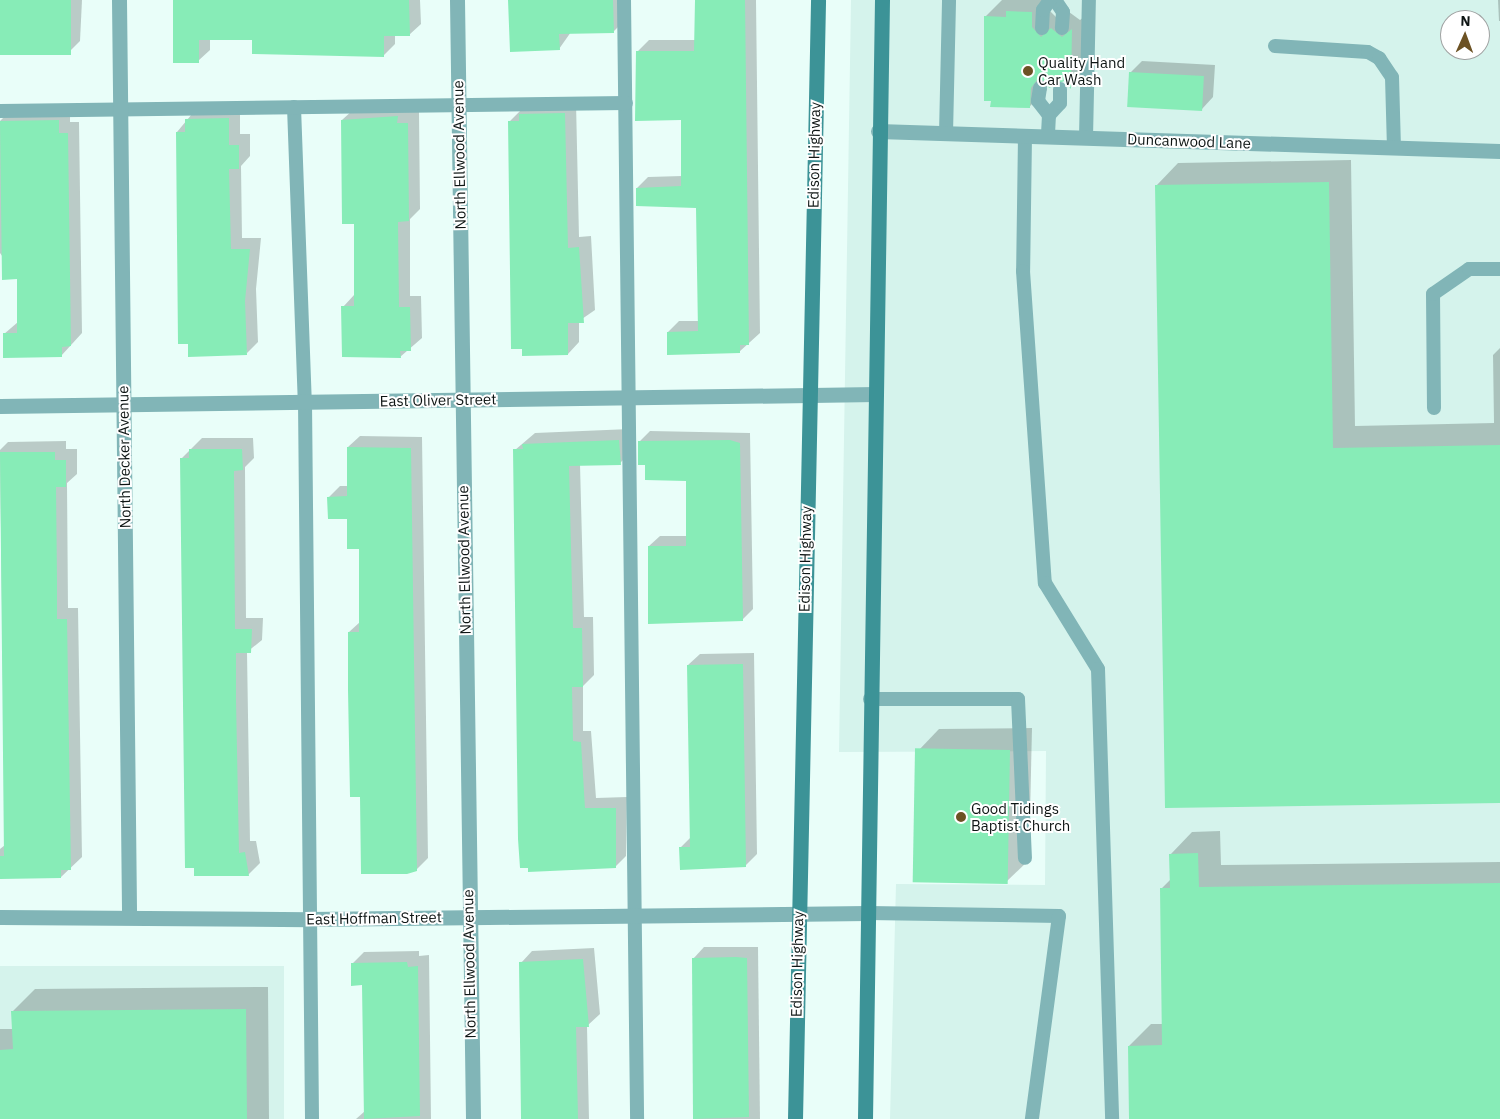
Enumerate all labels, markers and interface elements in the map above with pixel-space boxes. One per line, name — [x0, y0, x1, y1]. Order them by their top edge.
north arrow — [1440, 10, 1490, 60]
text: N — [1460, 12, 1471, 30]
place label: Quality Hand Car Wash — [1038, 53, 1125, 88]
marker: Quality Hand Car Wash — [1022, 65, 1034, 77]
street label: North Ellwood Avenue — [449, 80, 469, 230]
street label: Edison Highway — [804, 102, 824, 208]
street label: Duncanwood Lane — [1127, 130, 1251, 152]
street label: North Decker Avenue — [114, 385, 134, 529]
street label: East Oliver Street — [379, 390, 497, 410]
street label: North Ellwood Avenue — [454, 485, 474, 635]
street label: Edison Highway — [795, 506, 815, 612]
place label: Good Tidings Baptist Church — [971, 799, 1070, 834]
marker: Good Tidings Baptist Church — [955, 811, 967, 823]
street label: North Ellwood Avenue — [459, 889, 479, 1039]
street label: East Hoffman Street — [306, 908, 442, 928]
street label: Edison Highway — [787, 911, 807, 1017]

